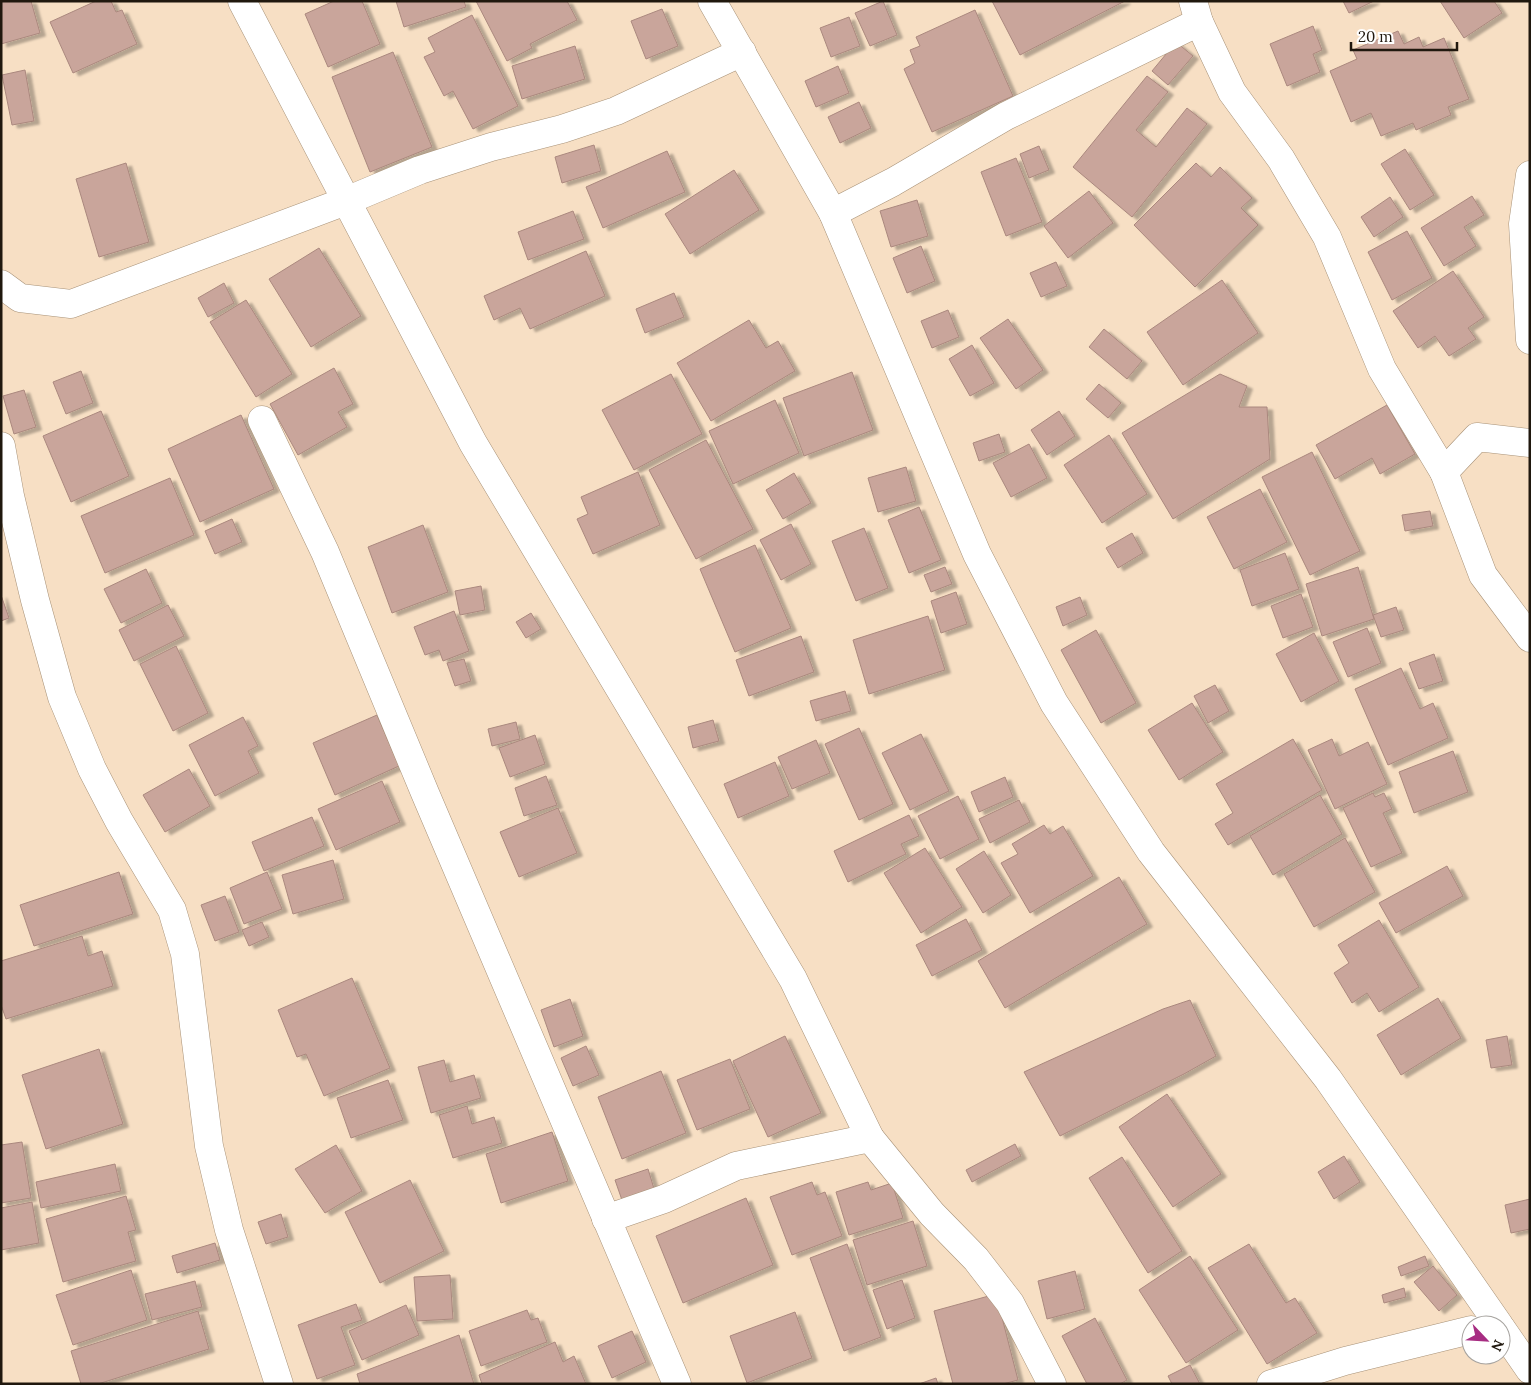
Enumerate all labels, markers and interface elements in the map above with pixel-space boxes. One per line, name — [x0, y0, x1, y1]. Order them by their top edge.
scale bar — [1351, 20, 1457, 52]
text: 20 m — [1358, 27, 1393, 46]
north arrow — [1461, 1315, 1511, 1365]
text: N — [1487, 1337, 1508, 1354]

